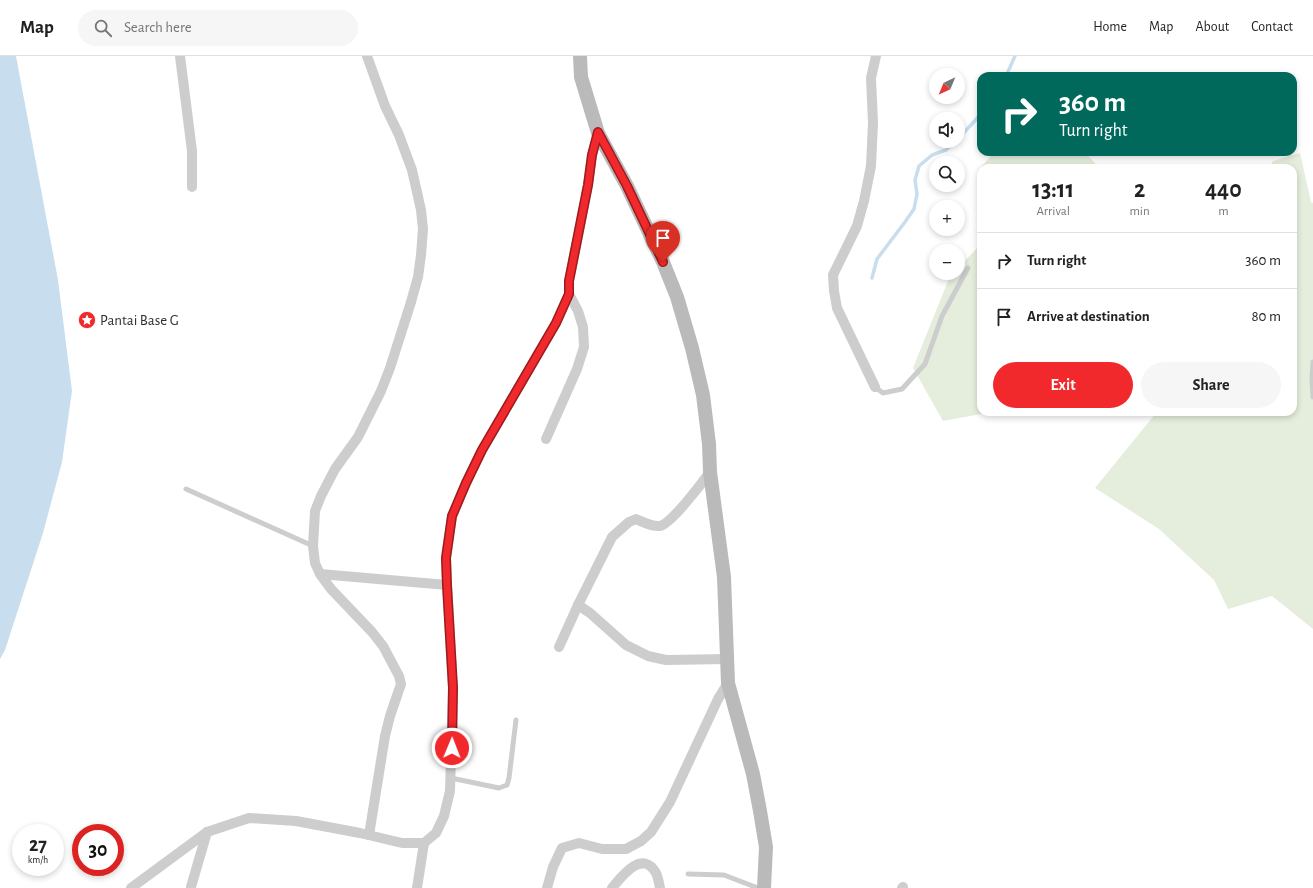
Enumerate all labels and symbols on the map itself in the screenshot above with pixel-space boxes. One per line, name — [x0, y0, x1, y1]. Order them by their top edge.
north arrow — [929, 68, 965, 104]
pin — [646, 221, 680, 262]
place icon: Pantai Base G — [77, 310, 97, 330]
place label: Pantai Base G — [100, 313, 179, 328]
position arrow — [431, 727, 473, 769]
speed limit sign: 30 — [72, 824, 124, 876]

